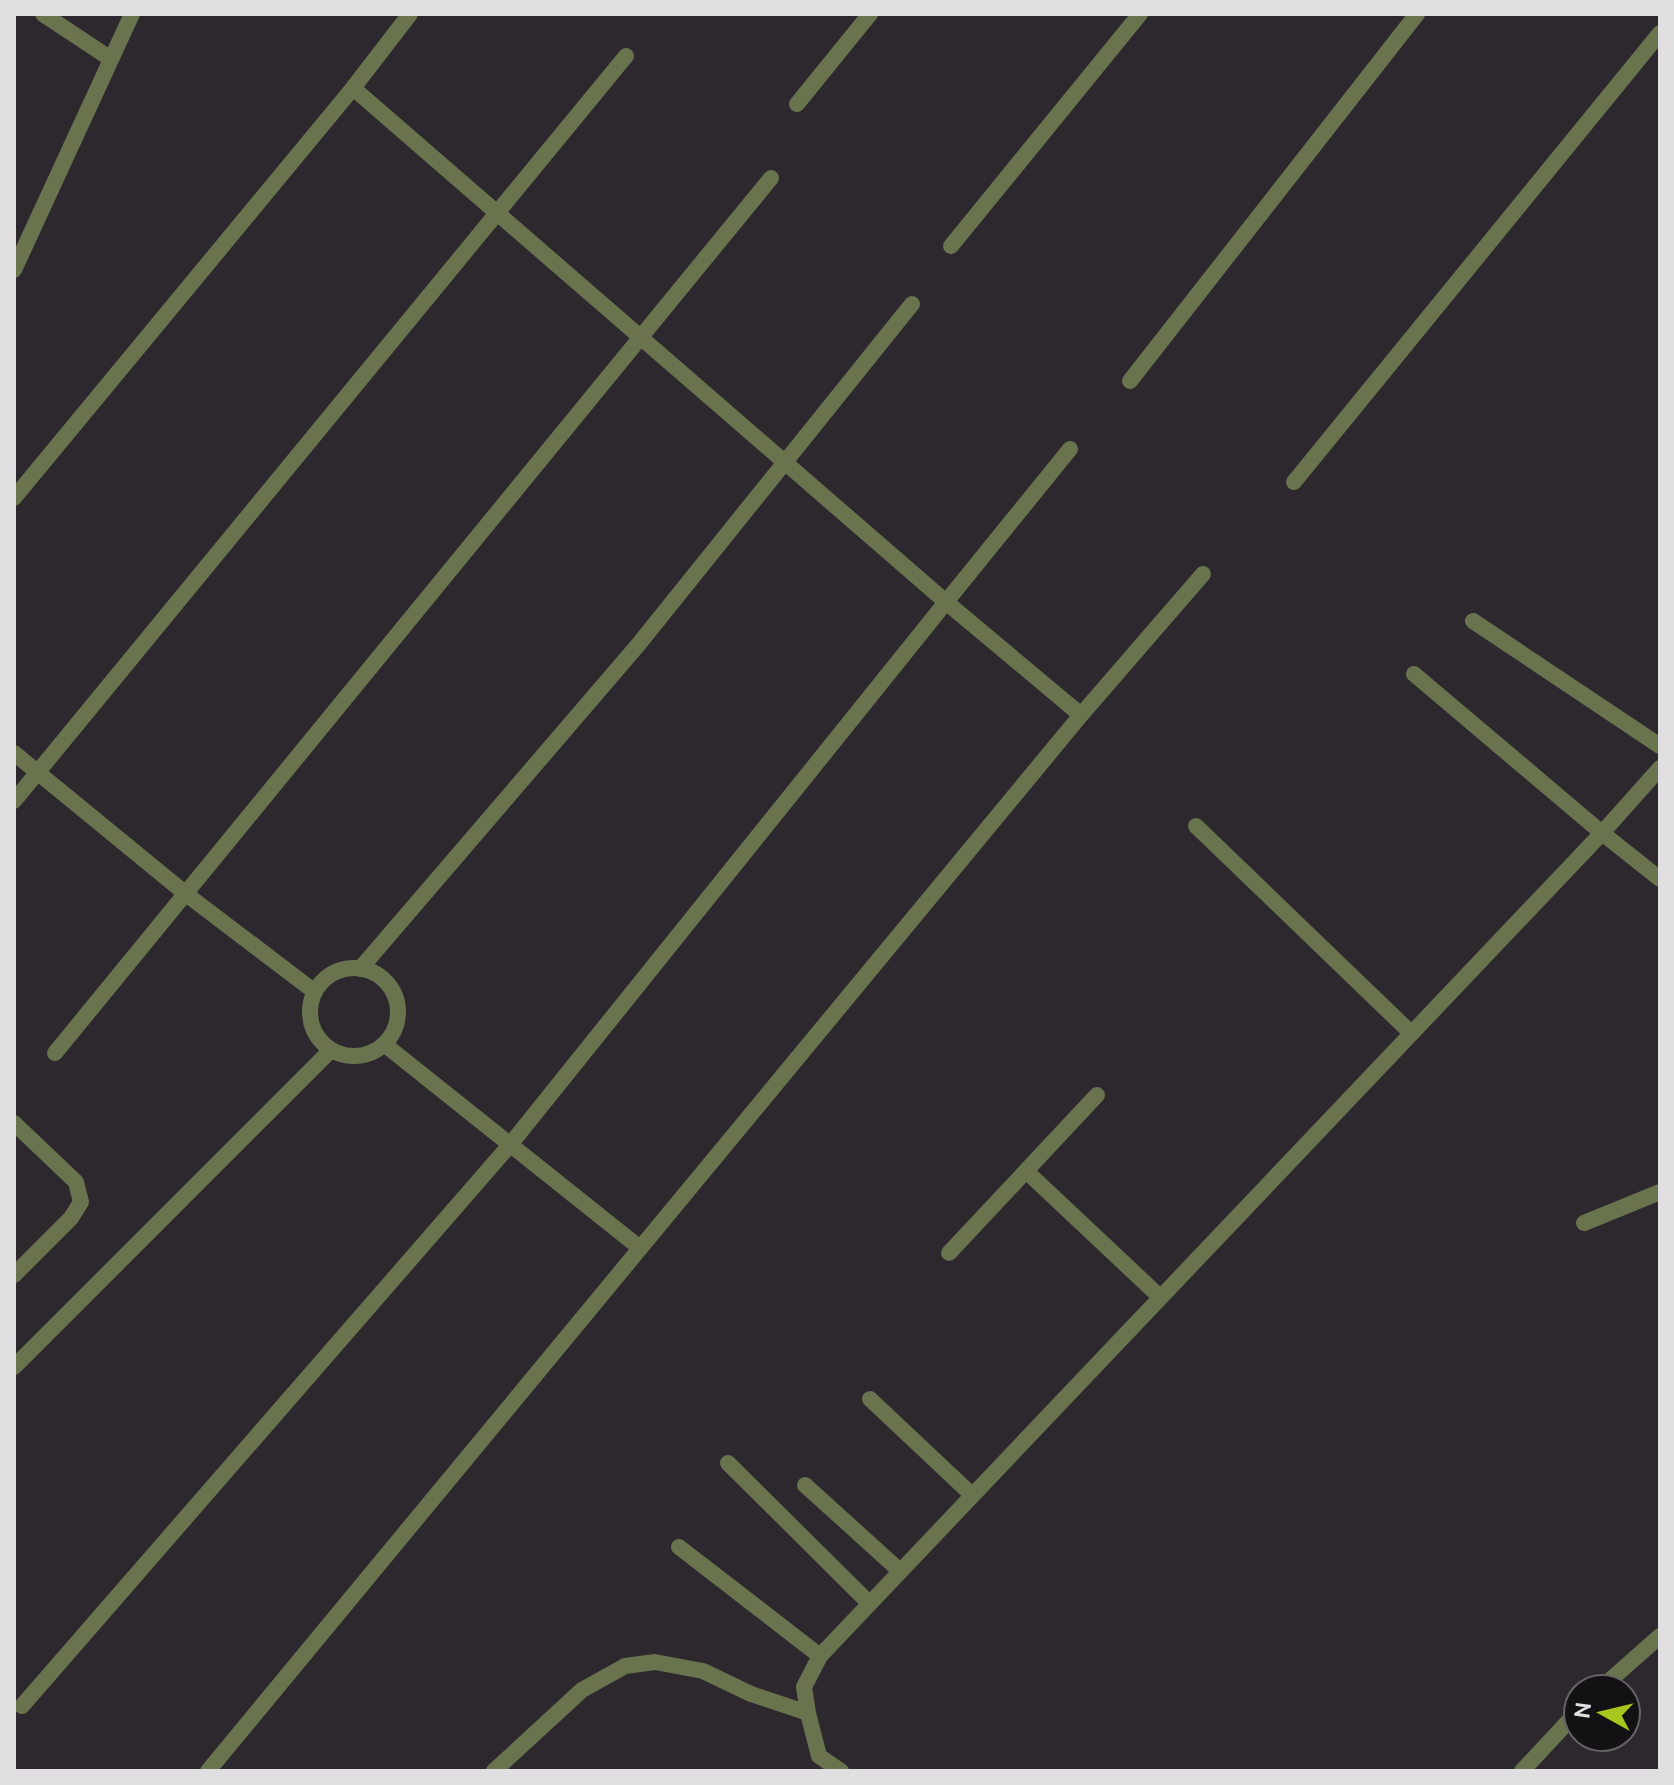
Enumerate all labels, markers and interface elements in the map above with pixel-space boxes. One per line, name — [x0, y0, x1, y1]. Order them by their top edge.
north arrow — [1562, 1673, 1642, 1753]
text: N — [1568, 1700, 1595, 1720]

